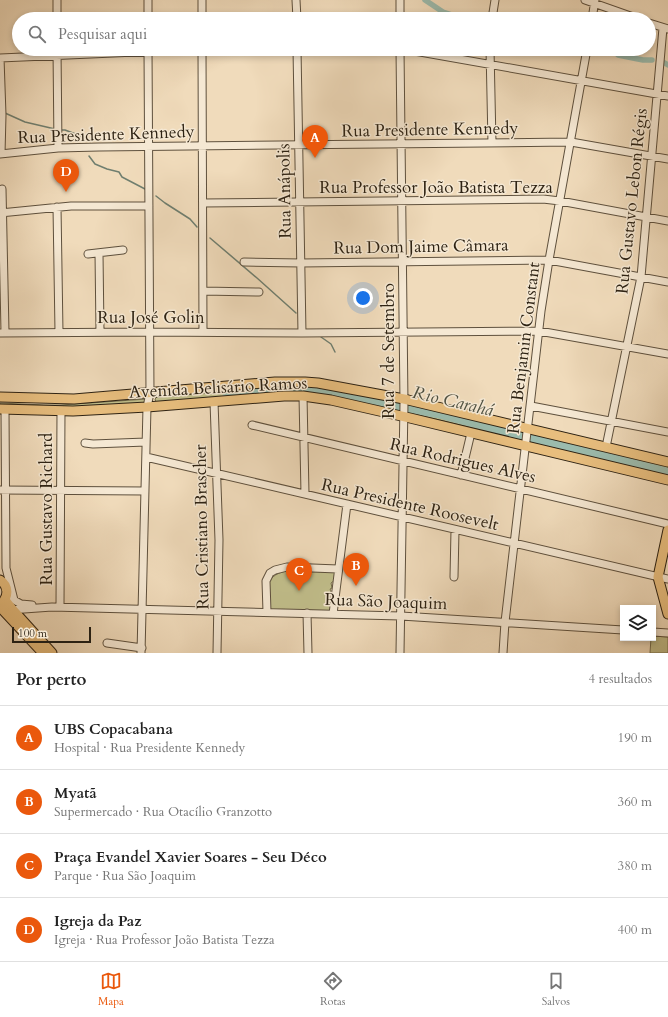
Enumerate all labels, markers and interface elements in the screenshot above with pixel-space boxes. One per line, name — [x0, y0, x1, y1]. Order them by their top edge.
search box — [12, 12, 656, 56]
icon: search — [26, 23, 48, 45]
text: Pesquisar aqui — [58, 24, 147, 44]
street label: Rua Gustavo Lebon Régis — [610, 107, 653, 295]
street label: Rua Presidente Kennedy — [341, 116, 519, 143]
street label: Rua Presidente Kennedy — [17, 120, 195, 149]
pin: A — [302, 125, 328, 158]
street label: Rua Anápolis — [272, 143, 297, 239]
pin: D — [53, 159, 79, 192]
street label: Rua Professor João Batista Tezza — [319, 176, 553, 199]
street label: Rua Dom Jaime Câmara — [333, 233, 509, 260]
street label: Rua Benjamin Constant — [502, 260, 546, 435]
street label: Rua 7 de Setembro — [377, 283, 400, 419]
your location — [353, 288, 373, 308]
street label: Rua José Golin — [97, 306, 205, 329]
street label: Avenida Belisário Ramos — [128, 371, 308, 404]
water label: Rio Carahá — [410, 380, 497, 423]
street label: Rua Rodrigues Alves — [388, 432, 538, 489]
street label: Rua Gustavo Richard — [35, 433, 58, 585]
street label: Rua Cristiano Brascher — [189, 443, 214, 610]
street label: Rua Presidente Roosevelt — [319, 473, 501, 536]
pin: B — [343, 553, 369, 586]
pin: C — [286, 558, 312, 591]
street label: Rua São Joaquim — [324, 588, 448, 615]
map controls — [620, 605, 656, 641]
button: layers — [620, 605, 656, 641]
scale bar — [12, 625, 91, 644]
text: 100 m — [18, 626, 47, 641]
text: Por perto — [16, 668, 86, 691]
text: 4 resultados — [588, 670, 652, 688]
text: UBS Copacabana — [54, 719, 173, 739]
text: A — [24, 729, 34, 747]
text: 190 m — [618, 729, 652, 747]
text: Hospital · Rua Presidente Kennedy — [54, 739, 245, 757]
text: Myatã — [54, 783, 97, 803]
text: B — [24, 793, 34, 811]
text: 360 m — [618, 793, 652, 811]
text: Supermercado · Rua Otacílio Granzotto — [54, 803, 272, 821]
text: Praça Evandel Xavier Soares - Seu Déco — [54, 847, 327, 867]
text: C — [24, 857, 34, 875]
text: 380 m — [618, 857, 652, 875]
text: Parque · Rua São Joaquim — [54, 867, 196, 885]
text: Igreja da Paz — [54, 911, 142, 931]
text: D — [23, 921, 35, 939]
text: 400 m — [618, 921, 652, 939]
text: Igreja · Rua Professor João Batista Tezza — [54, 931, 275, 949]
tab: Mapa — [98, 970, 124, 1009]
tab: Rotas — [320, 970, 345, 1009]
tab: Salvos — [542, 970, 570, 1009]

